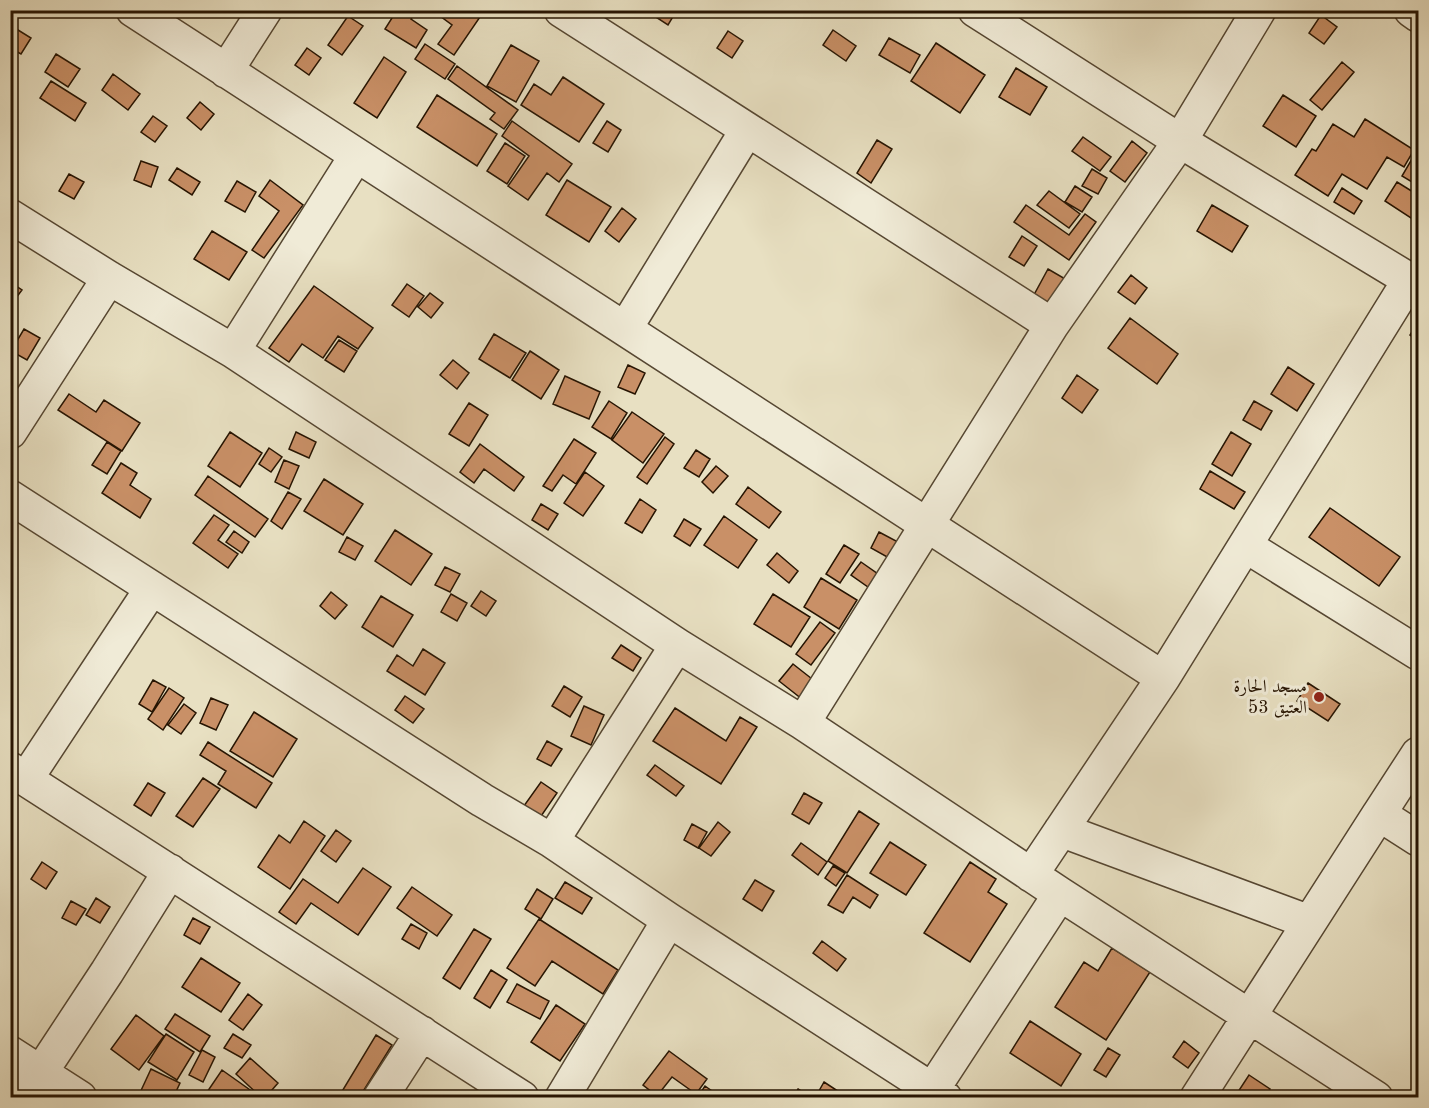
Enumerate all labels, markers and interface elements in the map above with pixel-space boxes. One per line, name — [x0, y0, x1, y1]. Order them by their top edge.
place label: مسجد الحارة 53 العتيق — [1233, 678, 1307, 718]
marker: مسجد الحارة 53 العتيق — [1312, 690, 1326, 704]

